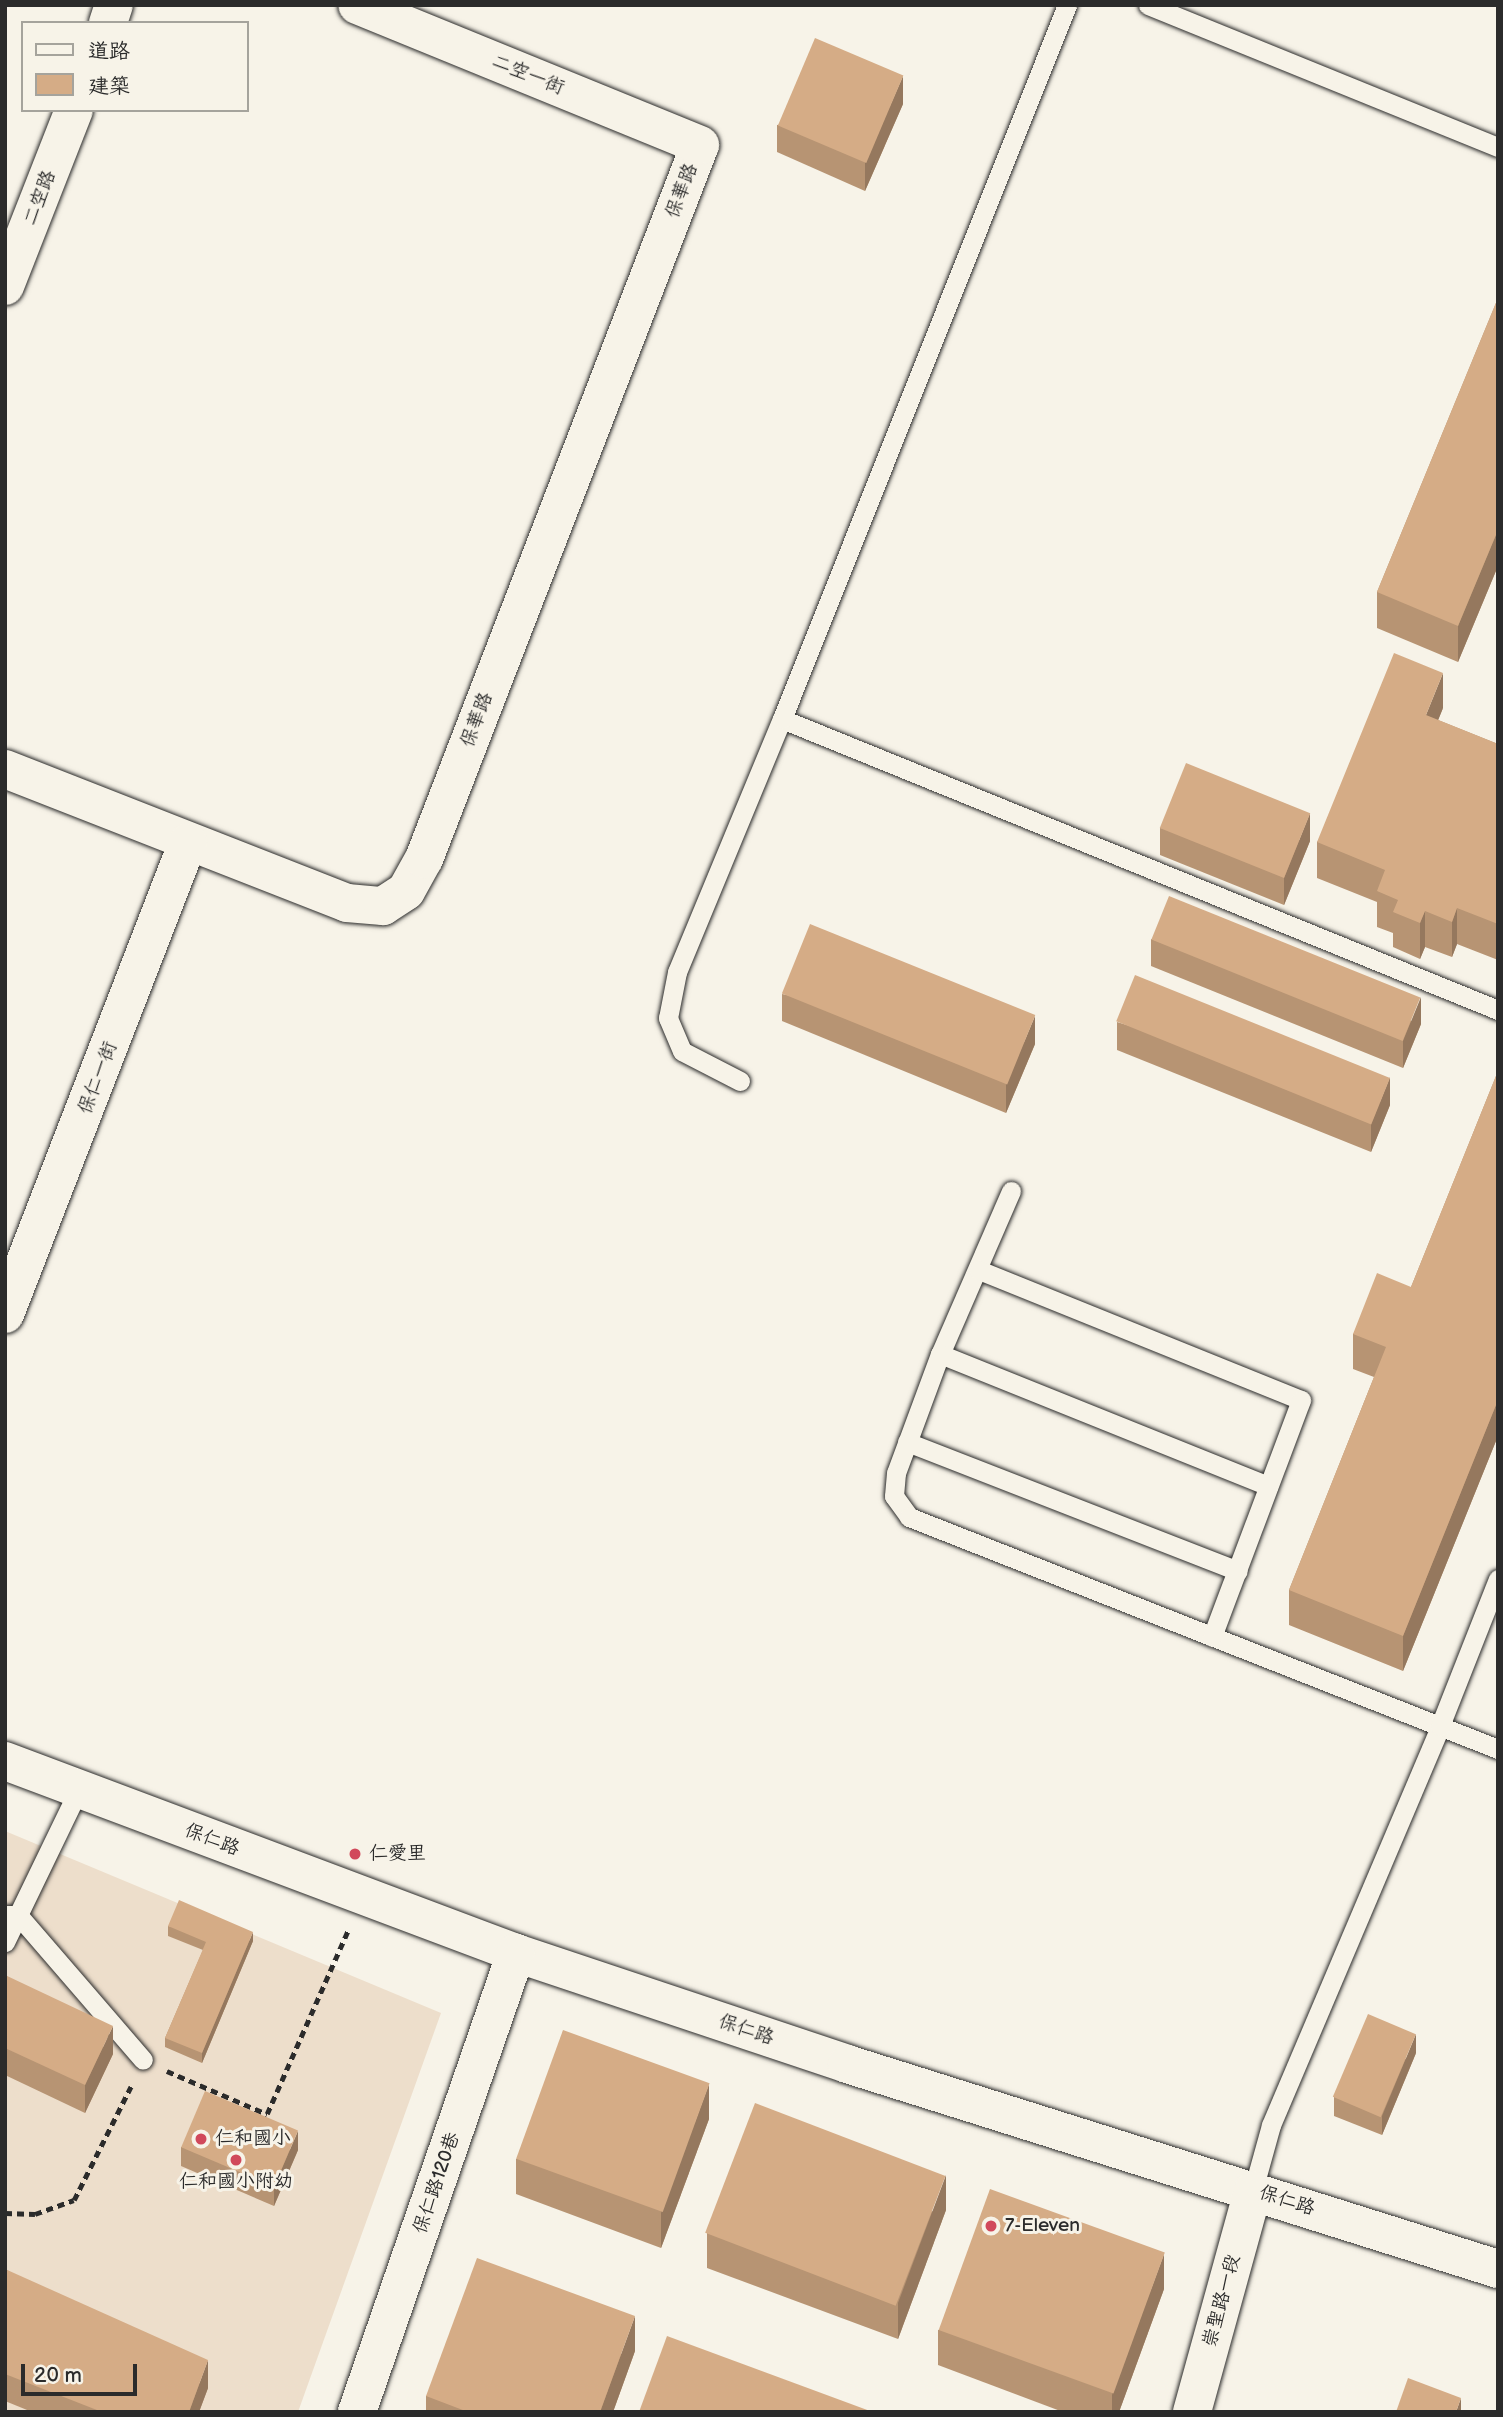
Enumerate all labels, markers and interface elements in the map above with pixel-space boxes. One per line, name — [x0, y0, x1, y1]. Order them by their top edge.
legend — [21, 21, 248, 112]
text: 道路 — [88, 39, 130, 64]
street label: 二空一街 — [488, 50, 568, 100]
text: 建築 — [88, 74, 130, 99]
street label: 保華路 — [661, 160, 703, 222]
street label: 二空路 — [19, 167, 61, 229]
street label: 保華路 — [456, 689, 498, 751]
street label: 保仁一街 — [74, 1038, 122, 1118]
street label: 保仁路 — [181, 1819, 243, 1861]
place label: 仁愛里 — [369, 1843, 426, 1865]
marker: 仁愛里 — [347, 1846, 363, 1862]
street label: 保仁路 — [715, 2010, 777, 2050]
place label: 仁和國小 — [215, 2128, 291, 2150]
street label: 保仁路120巷 — [409, 2129, 465, 2237]
marker: 仁和國小 — [193, 2131, 209, 2147]
marker: 仁和國小附幼 — [228, 2152, 244, 2168]
place label: 仁和國小附幼 — [179, 2171, 293, 2193]
street label: 保仁路 — [1256, 2181, 1318, 2221]
place label: 7-Eleven — [1005, 2215, 1080, 2237]
marker: 7-Eleven — [983, 2218, 999, 2234]
street label: 崇聖路一段 — [1199, 2252, 1245, 2350]
scale bar — [24, 2350, 140, 2394]
text: 20 m — [34, 2363, 82, 2388]

